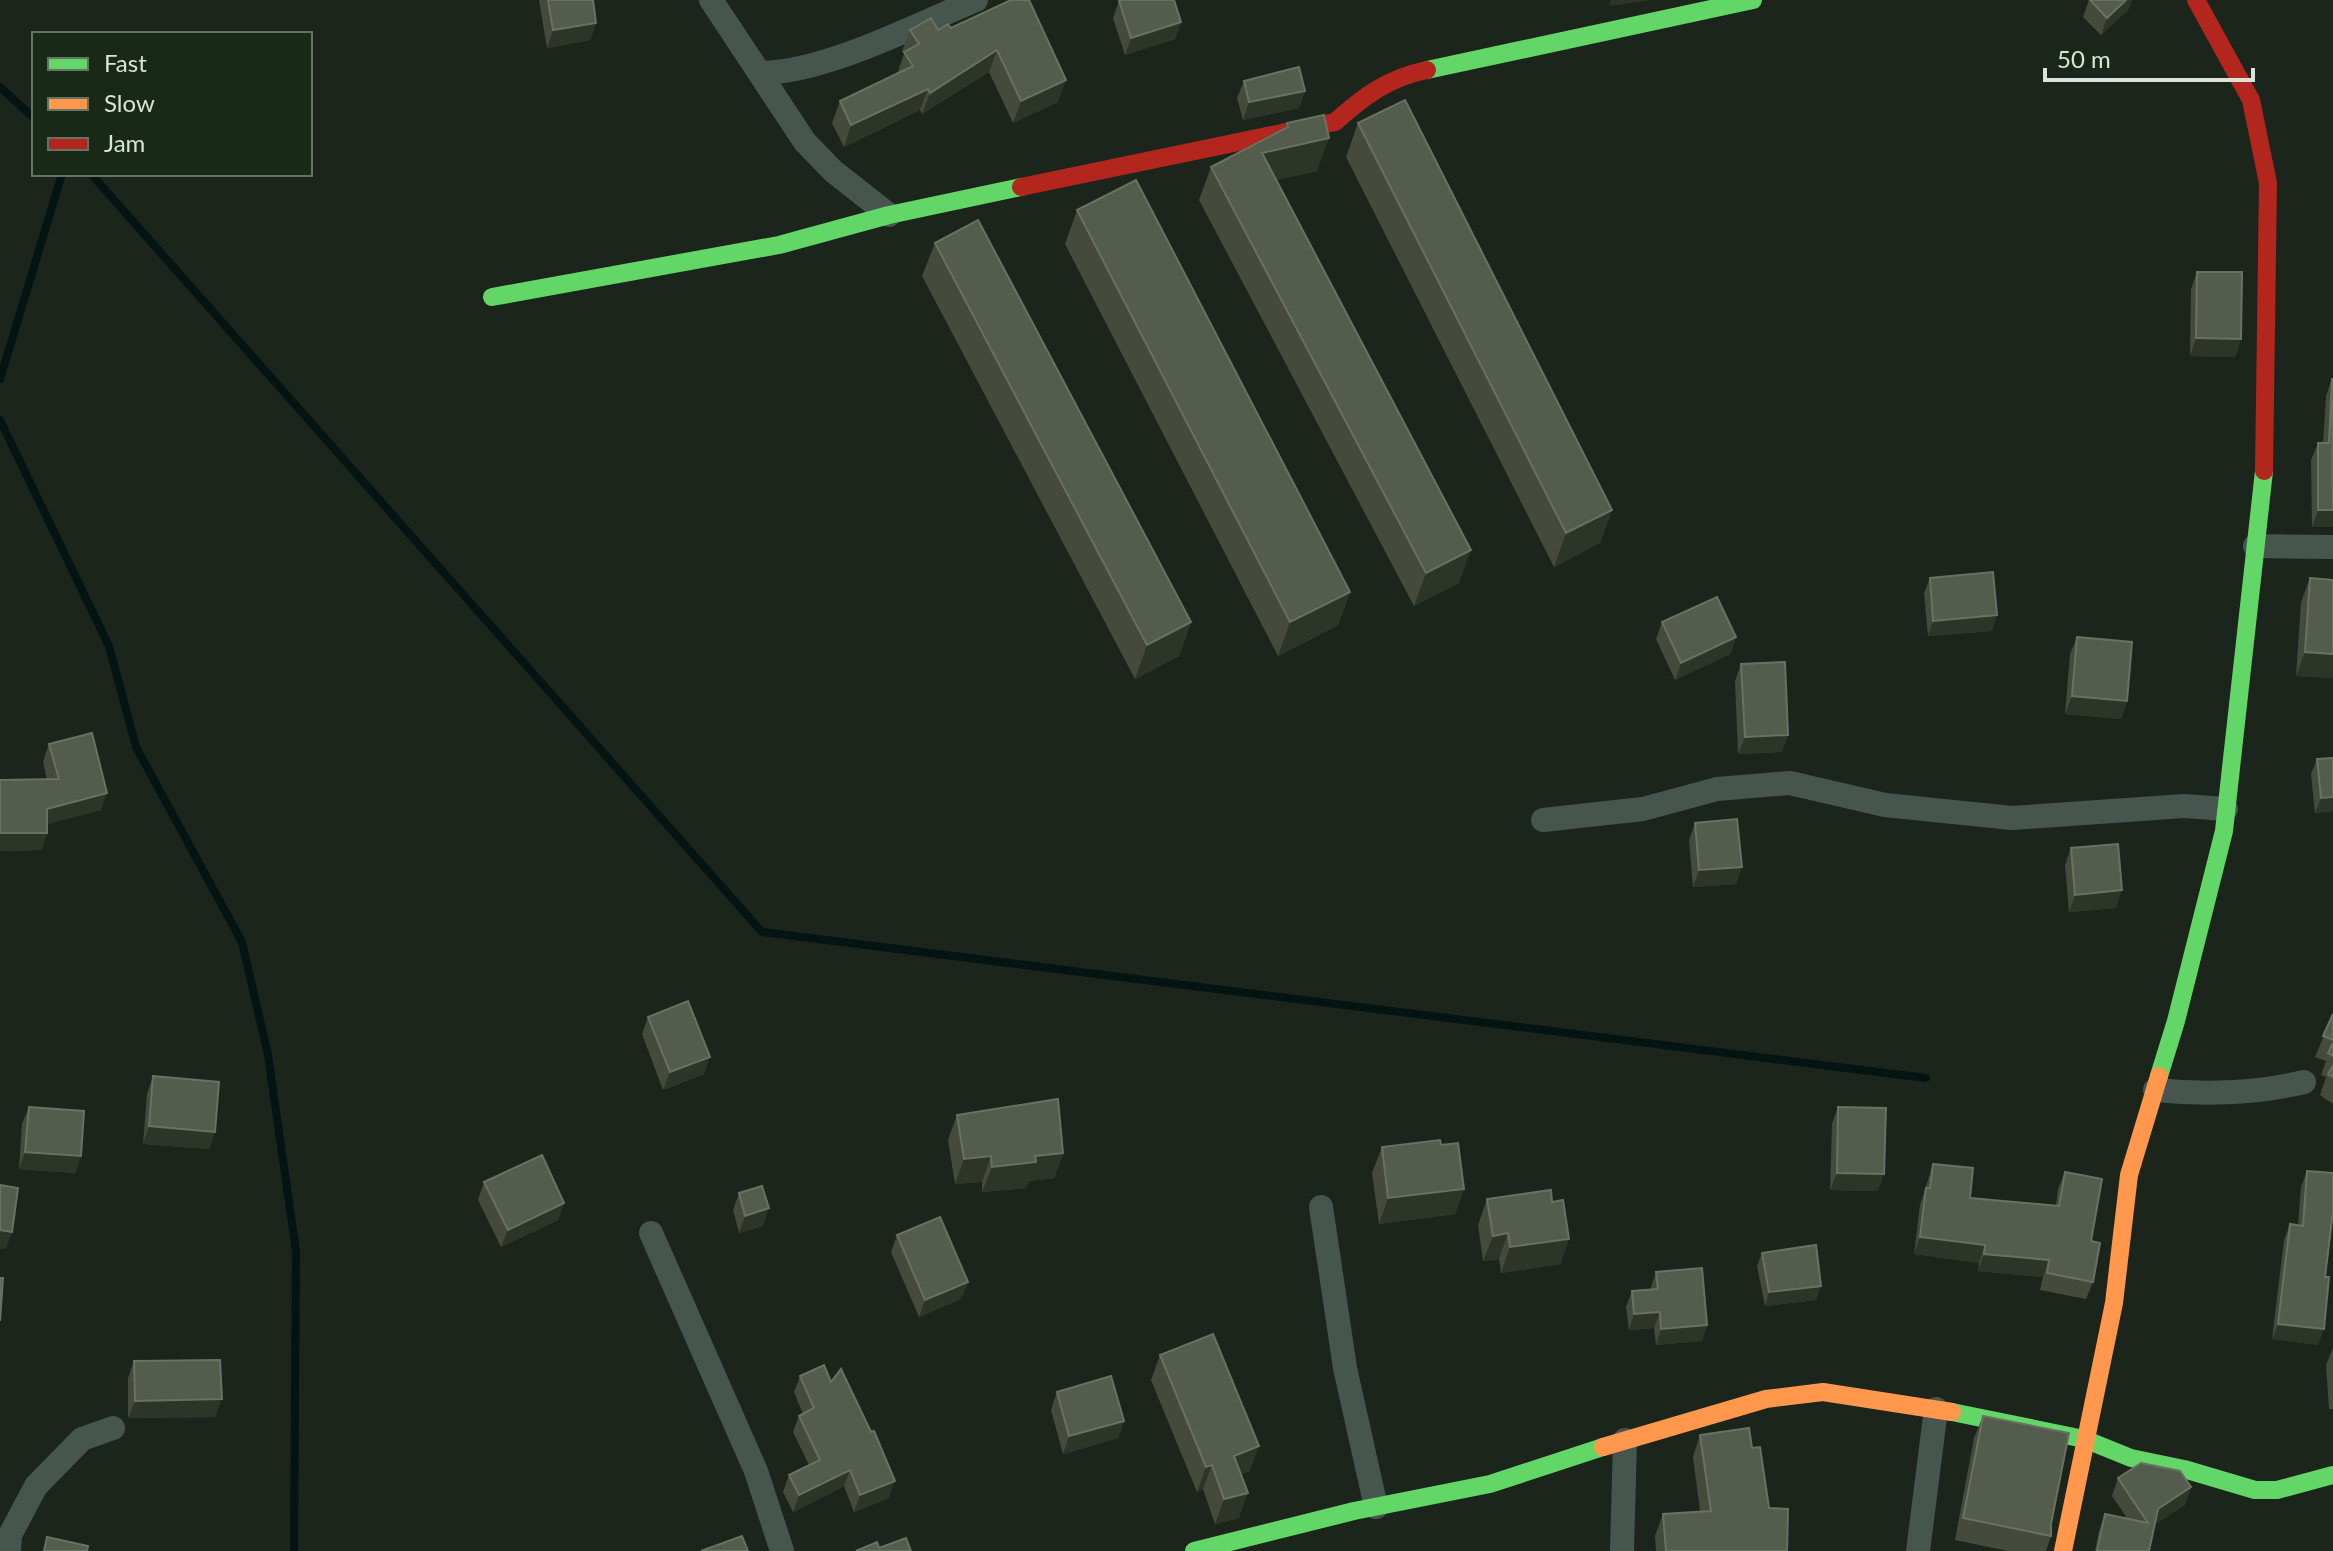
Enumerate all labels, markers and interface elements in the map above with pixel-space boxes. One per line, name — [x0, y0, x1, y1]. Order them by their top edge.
legend — [32, 32, 312, 176]
scale bar — [2045, 32, 2253, 82]
text: 50 m — [2057, 44, 2111, 73]
text: Fast — [104, 48, 147, 77]
text: Slow — [104, 88, 155, 117]
text: Jam — [104, 128, 145, 157]

